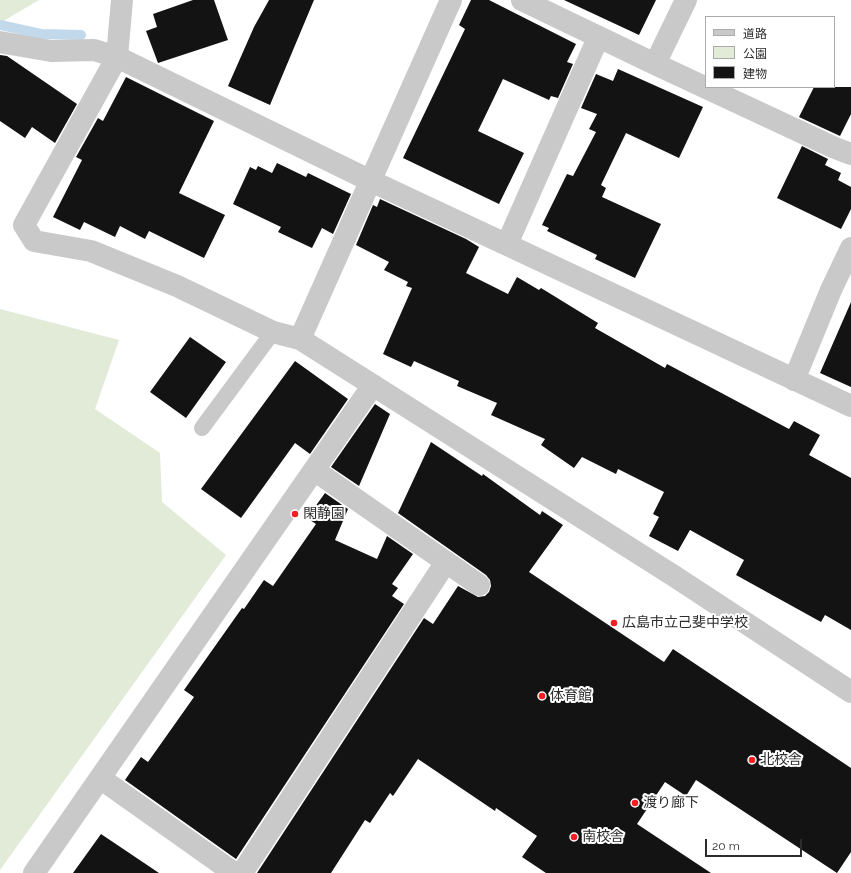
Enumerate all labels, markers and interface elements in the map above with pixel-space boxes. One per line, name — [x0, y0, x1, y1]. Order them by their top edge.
legend — [705, 16, 835, 88]
text: 道路 — [743, 27, 767, 41]
text: 公園 — [743, 47, 767, 61]
text: 建物 — [743, 67, 767, 81]
place label: 閑静園 — [303, 506, 345, 522]
marker: 閑静園 — [290, 509, 300, 519]
place label: 広島市立己斐中学校 — [622, 615, 748, 631]
marker: 広島市立己斐中学校 — [609, 618, 619, 628]
place label: 体育館 — [550, 688, 592, 704]
marker: 体育館 — [537, 691, 547, 701]
place label: 北校舎 — [760, 752, 802, 768]
marker: 北校舎 — [747, 755, 757, 765]
place label: 渡り廊下 — [643, 795, 699, 811]
marker: 渡り廊下 — [630, 798, 640, 808]
place label: 南校舎 — [582, 829, 624, 845]
scale bar — [707, 831, 804, 857]
marker: 南校舎 — [569, 832, 579, 842]
text: 20 m — [712, 839, 740, 853]

